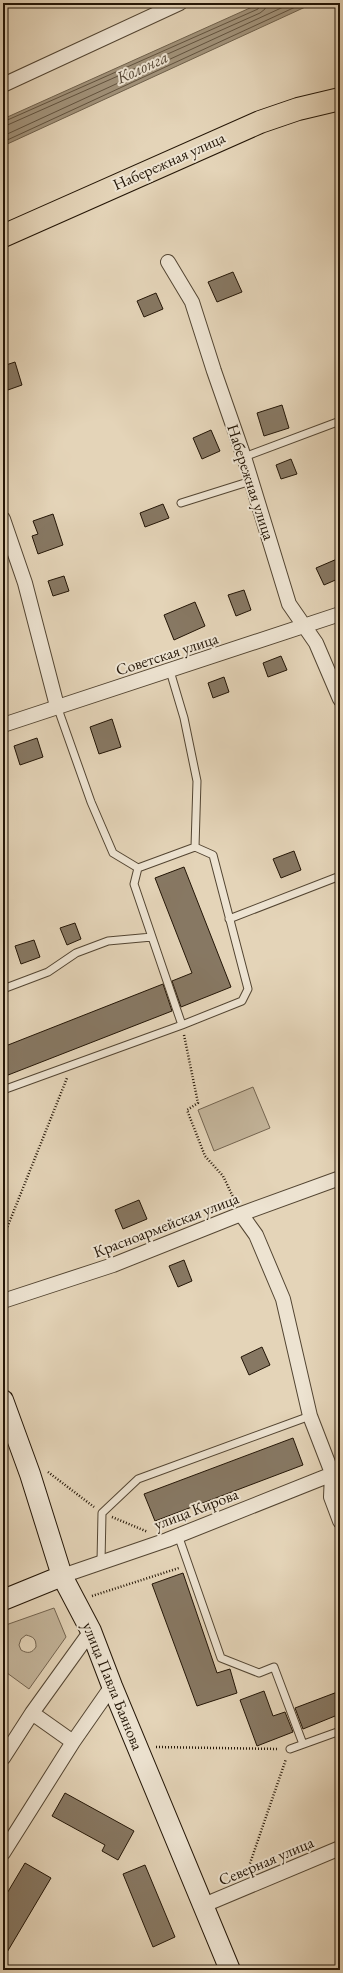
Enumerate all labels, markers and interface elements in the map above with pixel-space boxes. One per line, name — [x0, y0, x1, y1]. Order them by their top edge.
water label: Колонга — [112, 45, 171, 89]
street label: Набережная улица — [110, 127, 229, 195]
street label: Набережная улица — [222, 421, 280, 543]
street label: Советская улица — [113, 627, 222, 680]
street label: Красноармейская улица — [90, 1187, 242, 1262]
street label: улица Кирова — [151, 1483, 242, 1535]
street label: улица Павла Баянова — [78, 1619, 149, 1754]
street label: Северная улица — [215, 1831, 317, 1890]

